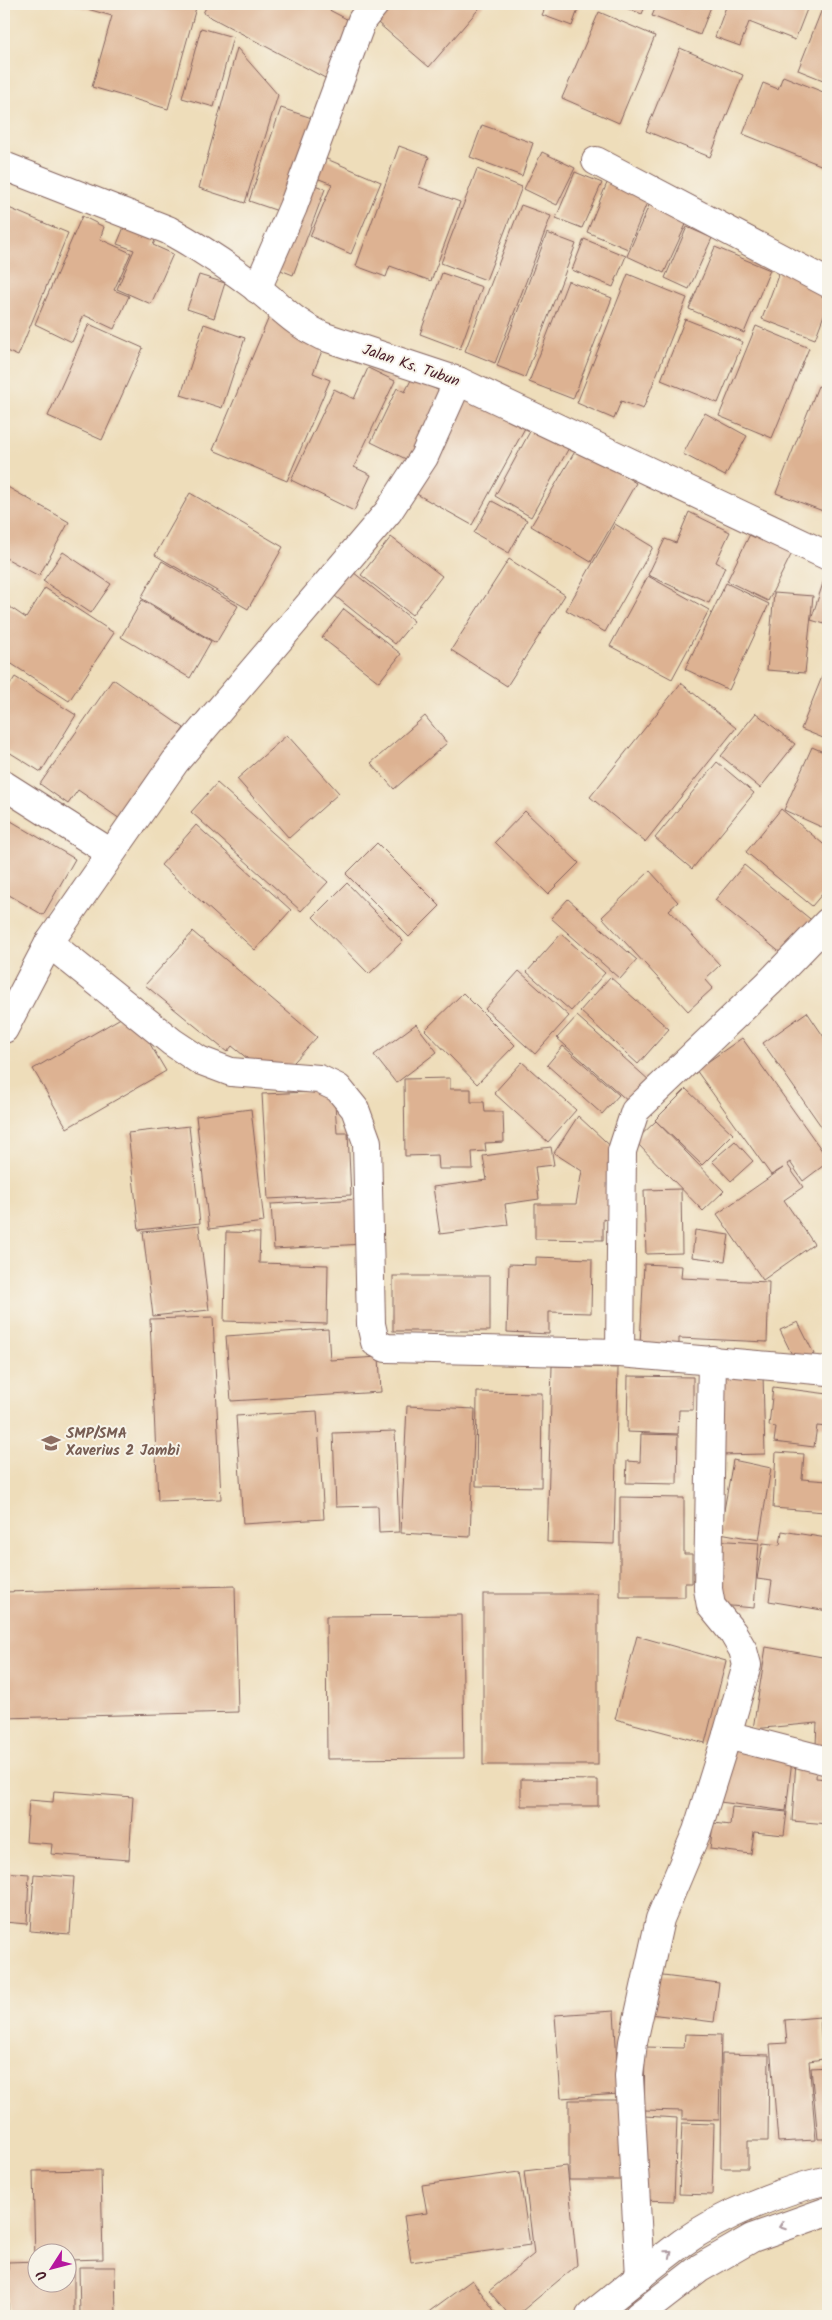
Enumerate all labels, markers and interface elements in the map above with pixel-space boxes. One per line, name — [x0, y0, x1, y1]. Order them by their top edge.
street label: Jalan Ks. Tubun — [359, 338, 463, 394]
place label: SMP/SMA Xaverius 2 Jambi — [65, 1422, 181, 1463]
school or university icon: SMP/SMA Xaverius 2 Jambi — [40, 1432, 62, 1454]
one-way arrow — [778, 2220, 787, 2230]
north arrow — [28, 2242, 78, 2292]
one-way arrow — [664, 2250, 673, 2259]
text: U — [31, 2265, 54, 2285]

